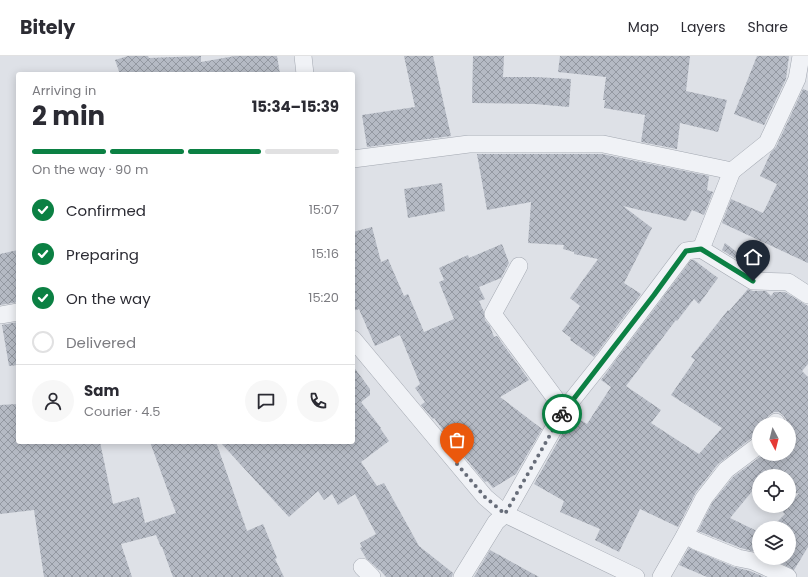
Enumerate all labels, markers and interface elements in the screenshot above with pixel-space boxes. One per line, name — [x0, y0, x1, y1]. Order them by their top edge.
text: Bitely — [20, 14, 75, 41]
text: Map — [628, 17, 659, 37]
text: Layers — [681, 17, 725, 37]
text: Share — [747, 17, 788, 37]
text: Arriving in — [32, 81, 96, 100]
text: 15:34–15:39 — [252, 96, 339, 117]
text: 2 min — [32, 98, 105, 134]
text: On the way · 90 m — [32, 160, 148, 179]
icon: check — [32, 199, 54, 221]
text: Confirmed — [66, 200, 146, 221]
text: 15:07 — [309, 200, 339, 219]
pin — [736, 240, 770, 281]
icon: check — [32, 243, 54, 265]
text: Preparing — [66, 244, 139, 265]
text: 15:16 — [311, 244, 339, 263]
icon: home — [742, 246, 764, 268]
icon: check — [32, 287, 54, 309]
text: On the way — [66, 288, 151, 309]
text: 15:20 — [308, 288, 339, 307]
text: Delivered — [66, 332, 136, 353]
button: person — [32, 380, 74, 422]
text: Sam — [84, 380, 119, 401]
button: chat — [245, 380, 287, 422]
button: phone — [297, 380, 339, 422]
courier — [542, 394, 582, 434]
text: Courier · 4.5 — [84, 402, 160, 421]
icon: bike — [551, 403, 573, 425]
north arrow — [752, 417, 796, 461]
map controls — [752, 417, 796, 565]
pin — [440, 423, 474, 464]
icon: bag — [446, 429, 468, 451]
button: locate — [752, 469, 796, 513]
button: layers — [752, 521, 796, 565]

